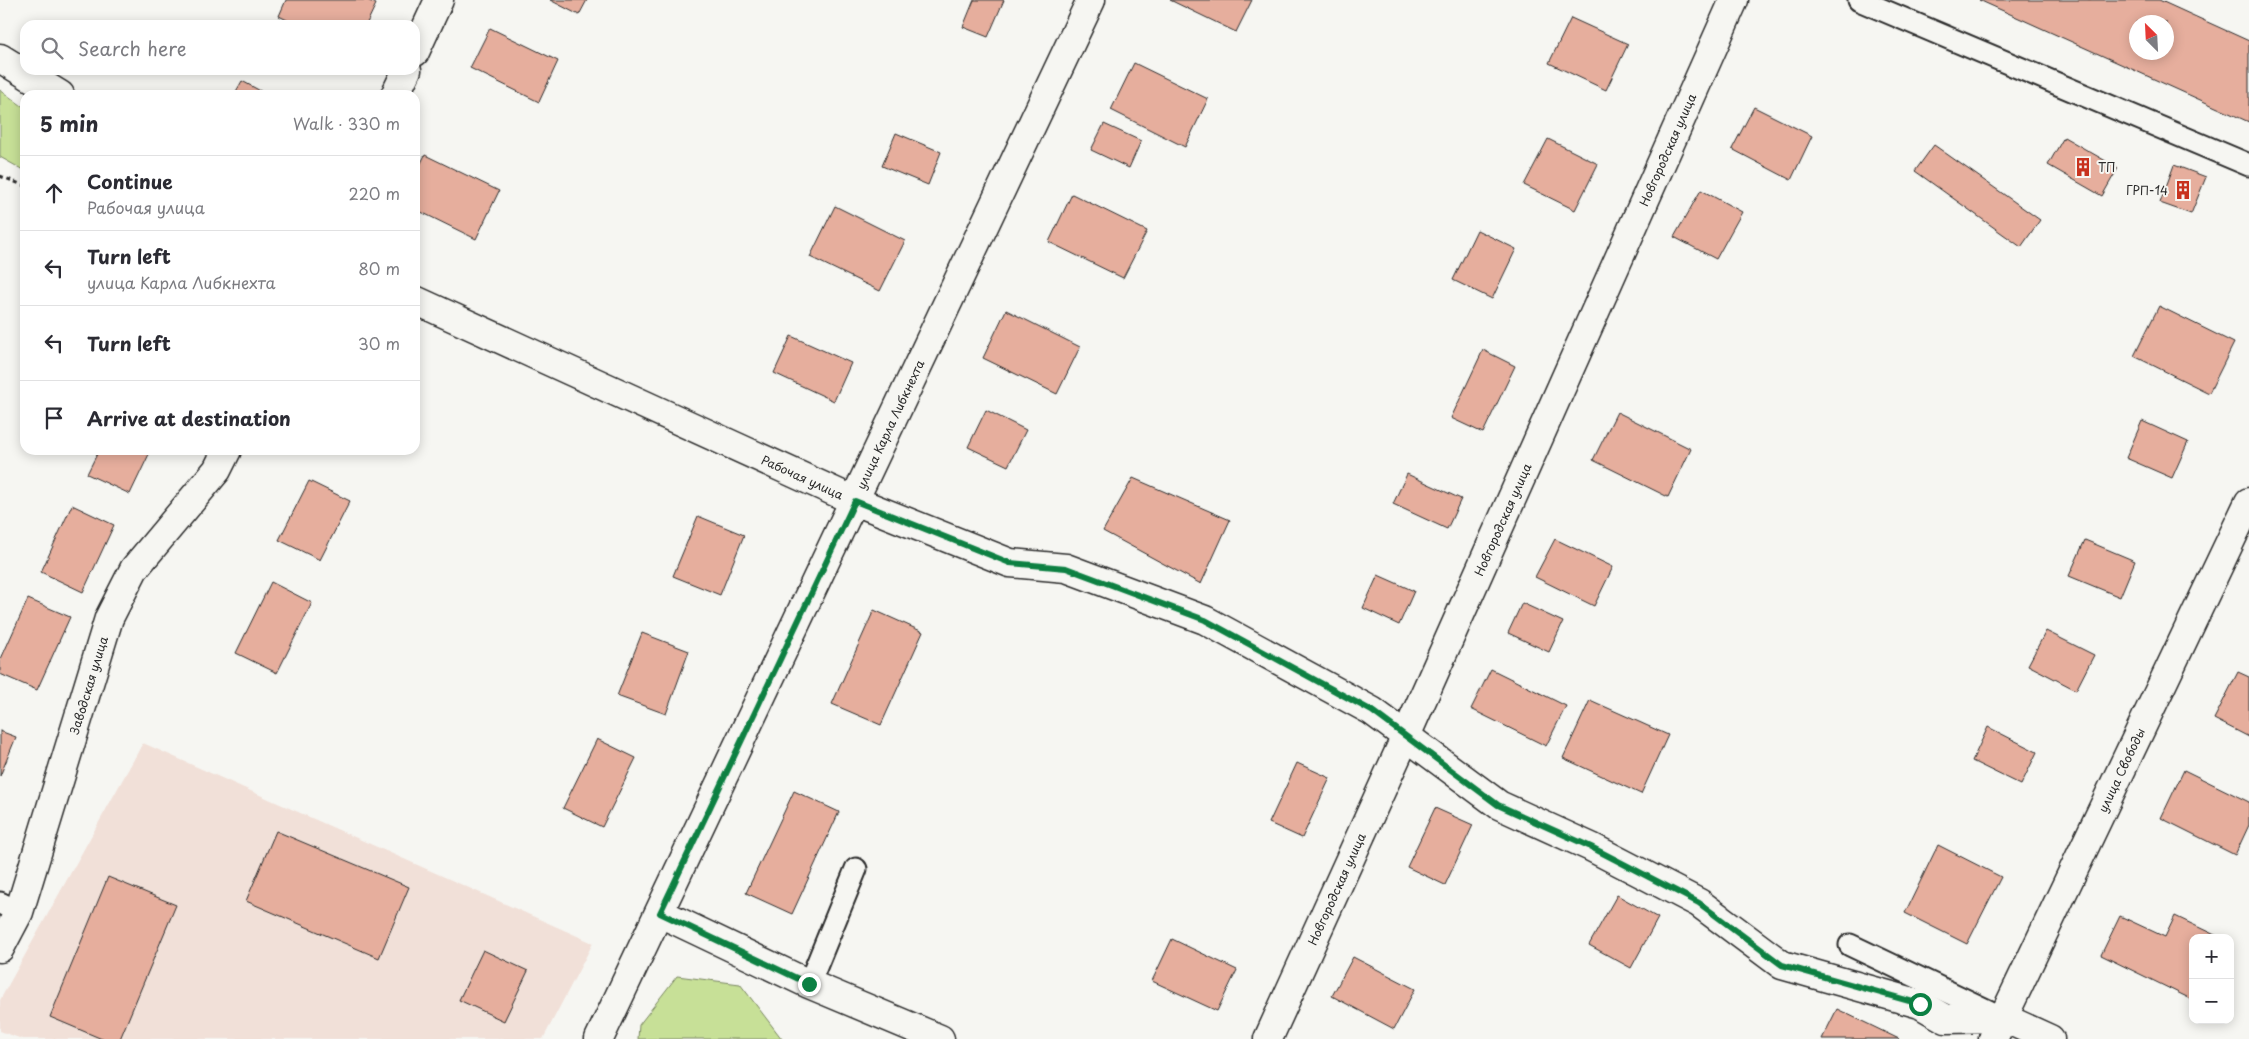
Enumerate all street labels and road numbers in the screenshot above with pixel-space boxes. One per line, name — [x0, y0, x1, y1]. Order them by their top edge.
street label: Новгородская улица — [1634, 90, 1701, 209]
street label: улица Карла Либкнехта — [852, 356, 929, 492]
street label: Рабочая улица — [759, 450, 847, 504]
street label: Новгородская улица — [1470, 460, 1536, 579]
street label: Заводская улица — [65, 633, 112, 736]
street label: улица Свободы — [2093, 725, 2149, 815]
street label: Новгородская улица — [1303, 829, 1370, 948]

